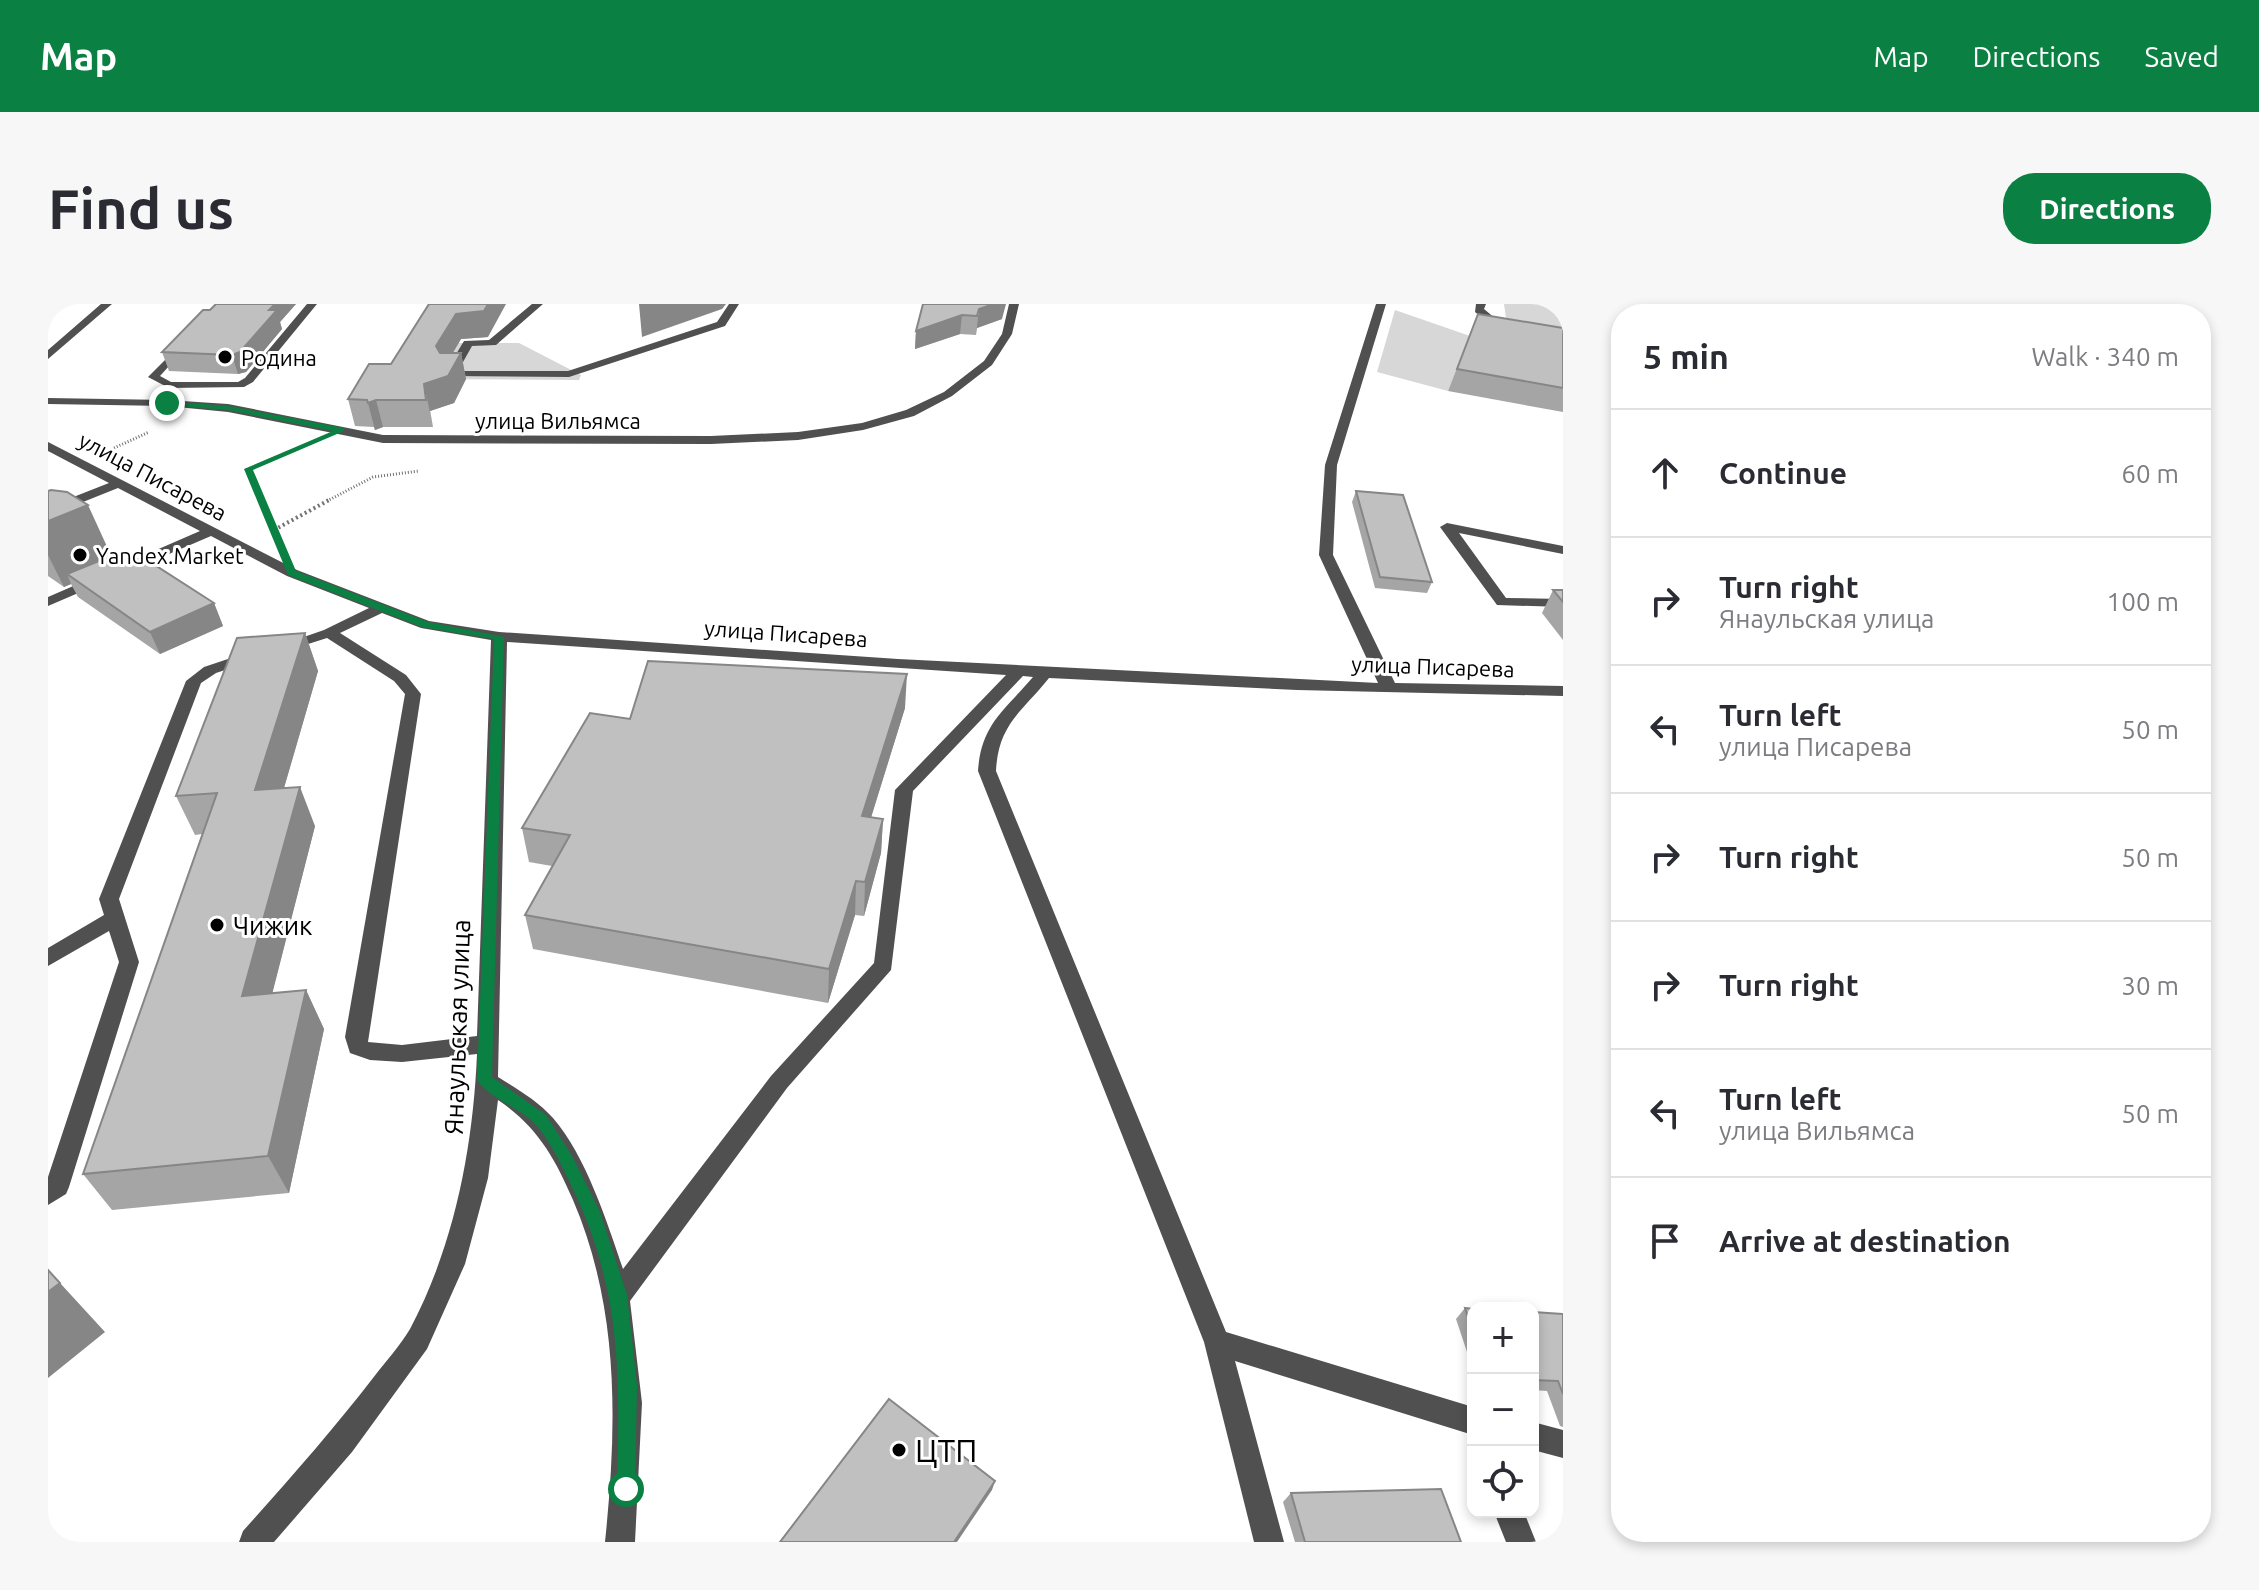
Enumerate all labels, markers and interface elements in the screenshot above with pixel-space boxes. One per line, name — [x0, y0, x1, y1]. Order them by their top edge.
text: Map — [40, 35, 117, 77]
text: Map — [1873, 41, 1929, 72]
text: Directions — [1973, 41, 2100, 72]
text: Saved — [2144, 41, 2219, 72]
button: Directions — [2003, 173, 2211, 244]
text: Find us — [48, 177, 234, 240]
text: 5 min — [1643, 337, 1729, 375]
text: Walk · 340 m — [2031, 342, 2179, 371]
place label: Родина — [241, 345, 317, 370]
marker: Родина — [216, 348, 234, 366]
route end — [149, 385, 185, 421]
street label: улица Вильямса — [475, 408, 641, 433]
street label: улица Писарева — [75, 427, 231, 525]
icon: ahead — [1643, 451, 1687, 495]
text: Continue — [1719, 456, 1847, 490]
text: 60 m — [2121, 459, 2179, 488]
place label: Yandex.Market — [96, 543, 244, 568]
marker: Yandex.Market — [71, 546, 89, 564]
text: Turn right — [1719, 570, 1859, 604]
icon: right — [1643, 579, 1687, 623]
text: 100 m — [2107, 587, 2179, 616]
text: Янаульская улица — [1719, 604, 1934, 633]
street label: улица Писарева — [704, 615, 868, 651]
street label: улица Писарева — [1351, 651, 1515, 681]
text: Turn left — [1719, 698, 1841, 732]
icon: left — [1643, 707, 1687, 751]
text: 50 m — [2121, 715, 2179, 744]
text: улица Писарева — [1719, 732, 1912, 761]
icon: right — [1643, 835, 1687, 879]
text: Turn right — [1719, 840, 1859, 874]
text: 50 m — [2121, 843, 2179, 872]
place label: Чижик — [233, 911, 312, 940]
marker: Чижик — [208, 916, 226, 934]
street label: Янаульская улица — [439, 919, 475, 1135]
icon: right — [1643, 963, 1687, 1007]
text: Turn right — [1719, 968, 1859, 1002]
text: 30 m — [2121, 971, 2179, 1000]
text: Turn left — [1719, 1082, 1841, 1116]
icon: left — [1643, 1091, 1687, 1135]
text: 50 m — [2121, 1099, 2179, 1128]
text: улица Вильямса — [1719, 1116, 1915, 1145]
icon: arrive — [1643, 1219, 1687, 1263]
text: Arrive at destination — [1719, 1224, 2011, 1258]
map controls — [1467, 1302, 1539, 1518]
button: + — [1467, 1302, 1539, 1374]
button: − — [1467, 1374, 1539, 1446]
place label: ЦТП — [915, 1432, 977, 1468]
marker: ЦТП — [890, 1441, 908, 1459]
button: locate — [1467, 1446, 1539, 1518]
route start — [608, 1471, 644, 1507]

